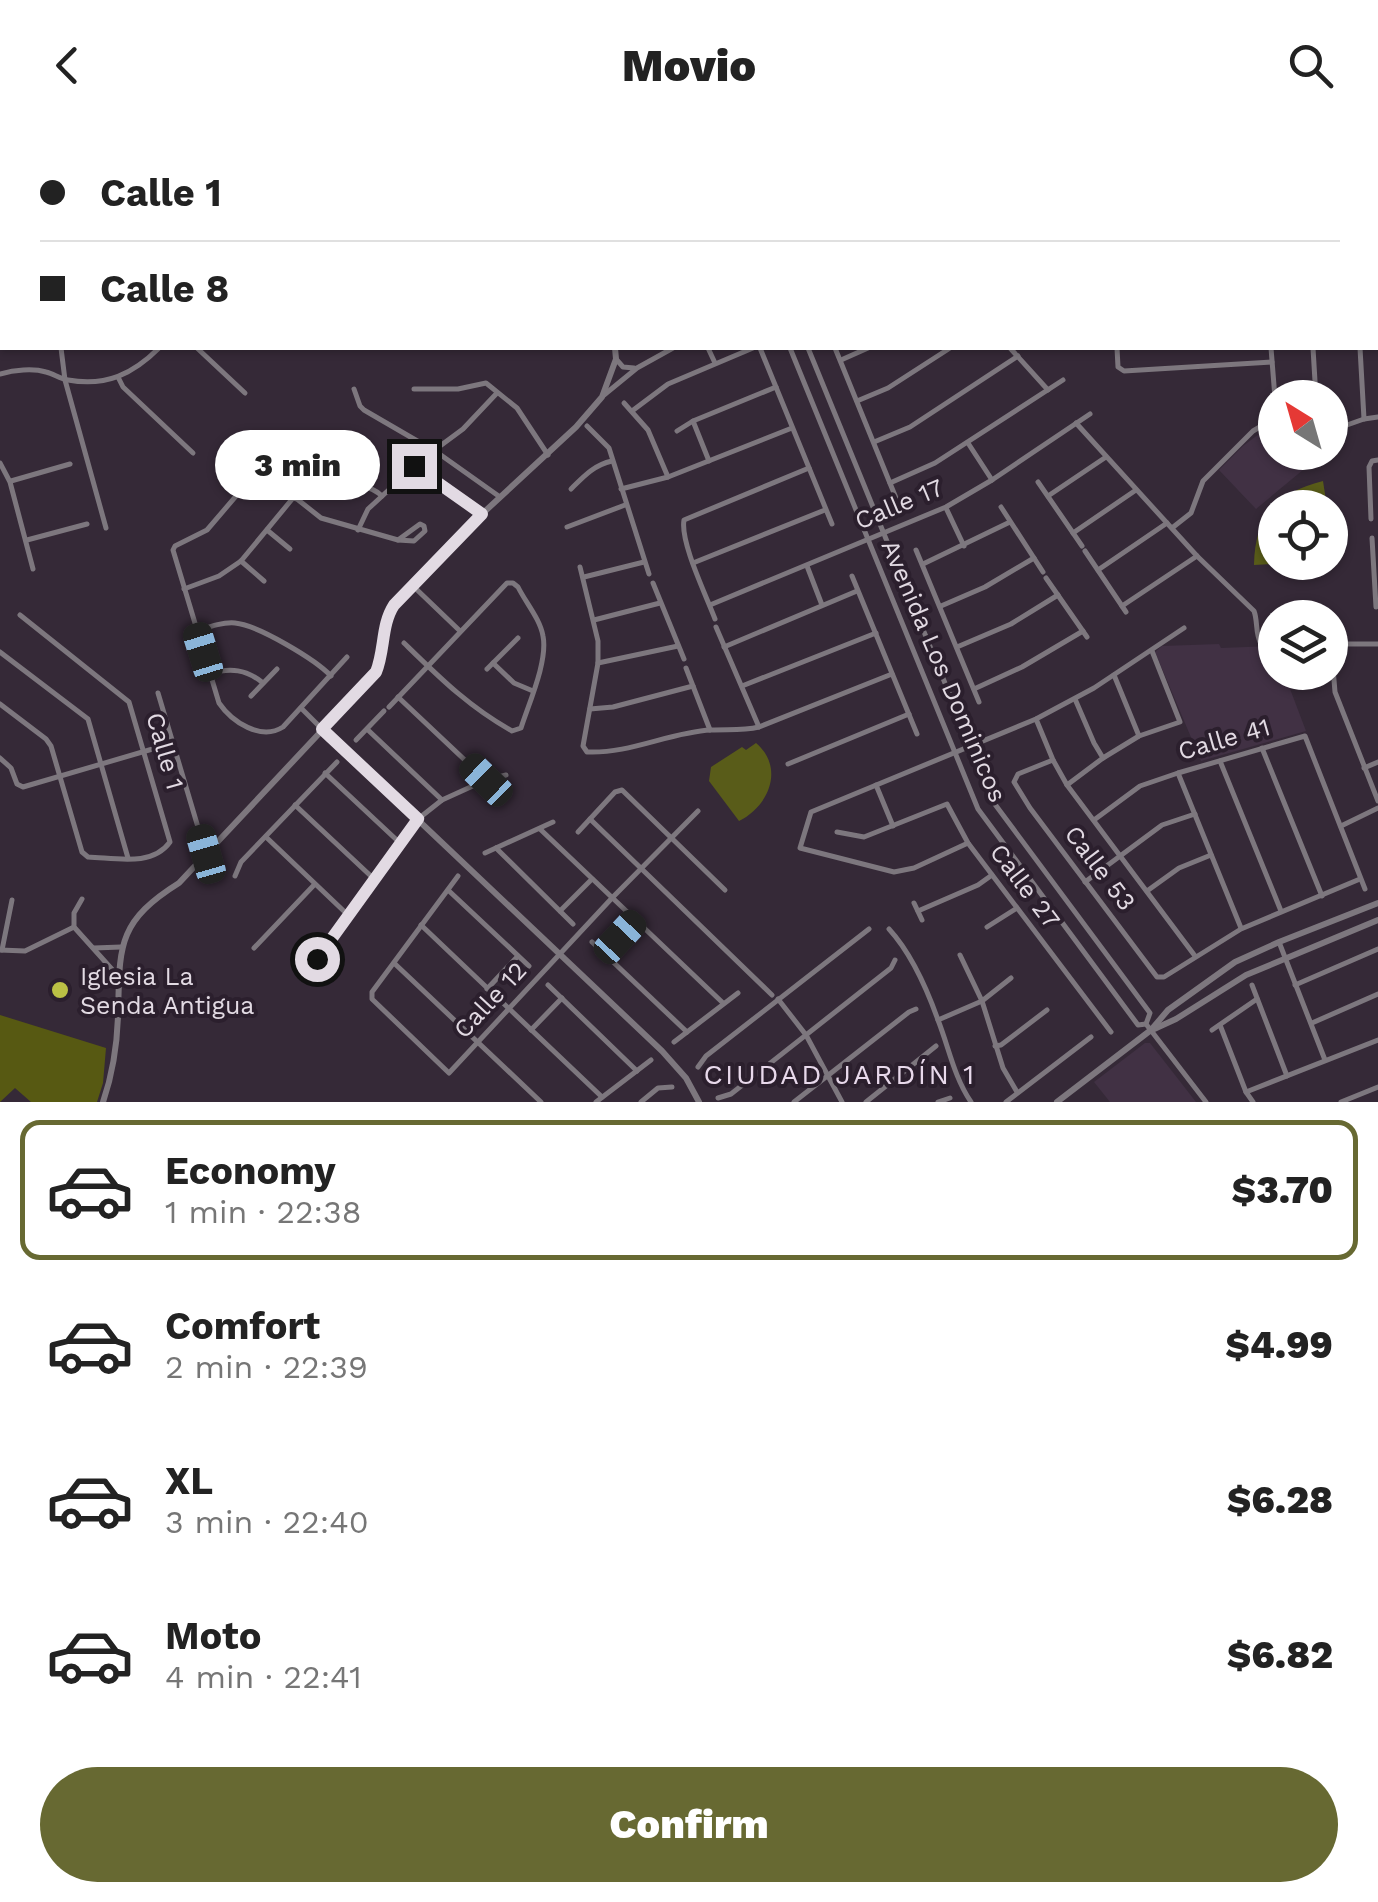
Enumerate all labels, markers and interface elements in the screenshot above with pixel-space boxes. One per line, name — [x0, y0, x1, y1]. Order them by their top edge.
icon: back — [40, 38, 95, 93]
icon: search — [1283, 38, 1338, 93]
text: Movio — [622, 39, 756, 92]
text: Calle 1 — [100, 171, 222, 215]
text: Calle 8 — [100, 267, 229, 311]
north arrow — [1258, 380, 1348, 470]
map controls — [1258, 380, 1348, 690]
callout: 3 min — [214, 431, 379, 501]
route end — [392, 444, 437, 489]
text: 3 min — [254, 446, 341, 484]
street label: Calle 17 — [851, 473, 947, 535]
button: locate — [1258, 490, 1348, 580]
street label: Avenida Los Dominicos — [876, 536, 1012, 806]
button: layers — [1258, 600, 1348, 690]
car — [180, 619, 226, 685]
street label: Calle 1 — [140, 709, 190, 793]
street label: Calle 41 — [1175, 712, 1273, 766]
car — [454, 748, 518, 812]
street label: Calle 53 — [1059, 820, 1141, 916]
car — [183, 821, 229, 887]
street label: Calle 27 — [984, 838, 1066, 934]
car — [589, 905, 651, 969]
route start — [295, 937, 340, 982]
street label: Calle 12 — [448, 956, 532, 1044]
place label: Iglesia La Senda Antigua — [80, 962, 255, 1020]
marker: Iglesia La Senda Antigua — [49, 979, 71, 1001]
district label: CIUDAD JARDÍN 1 — [703, 1058, 977, 1091]
icon: car — [45, 1145, 135, 1235]
text: Economy — [165, 1149, 336, 1193]
text: $3.70 — [1232, 1168, 1333, 1212]
text: 1 min · 22:38 — [165, 1193, 361, 1231]
icon: car — [45, 1300, 135, 1390]
text: Comfort — [165, 1304, 320, 1348]
text: $4.99 — [1225, 1323, 1333, 1367]
text: 2 min · 22:39 — [165, 1348, 368, 1386]
icon: car — [45, 1455, 135, 1545]
text: XL — [165, 1459, 213, 1503]
text: $6.28 — [1227, 1478, 1333, 1522]
text: 3 min · 22:40 — [165, 1503, 369, 1541]
icon: car — [45, 1610, 135, 1700]
text: Moto — [165, 1614, 261, 1658]
text: $6.82 — [1227, 1633, 1333, 1677]
text: 4 min · 22:41 — [165, 1658, 362, 1696]
button: Confirm — [40, 1767, 1338, 1882]

